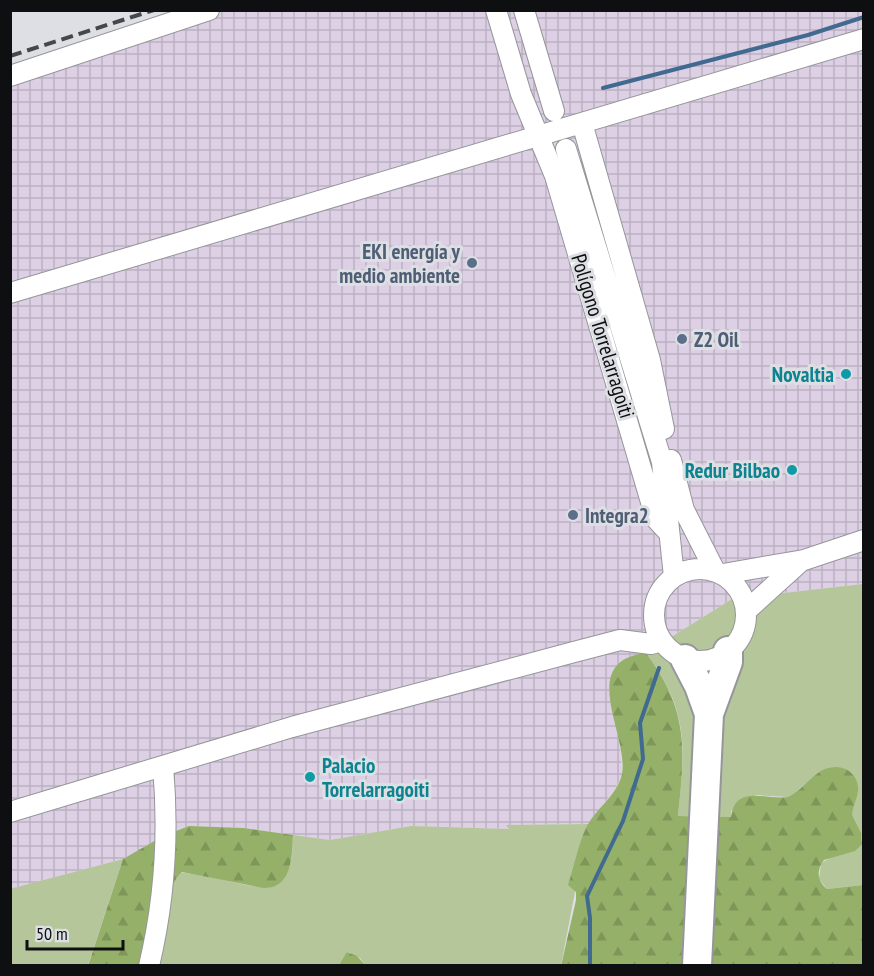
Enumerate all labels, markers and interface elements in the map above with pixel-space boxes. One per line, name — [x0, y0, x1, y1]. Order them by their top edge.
place label: EKI energía y medio ambiente — [339, 238, 461, 289]
street label: Polígono Torrelarragoiti — [565, 251, 641, 421]
marker: EKI energía y medio ambiente — [465, 256, 479, 270]
place label: Z2 Oil — [694, 326, 740, 353]
marker: Z2 Oil — [675, 332, 689, 346]
place label: Novaltia — [772, 361, 834, 388]
marker: Novaltia — [839, 367, 853, 381]
place label: Redur Bilbao — [685, 457, 780, 484]
marker: Redur Bilbao — [785, 463, 799, 477]
place label: Integra2 — [585, 502, 649, 529]
marker: Integra2 — [566, 508, 580, 522]
place label: Palacio Torrelarragoiti — [322, 752, 429, 803]
marker: Palacio Torrelarragoiti — [303, 770, 317, 784]
scale bar — [27, 913, 123, 951]
text: 50 m — [36, 922, 68, 945]

